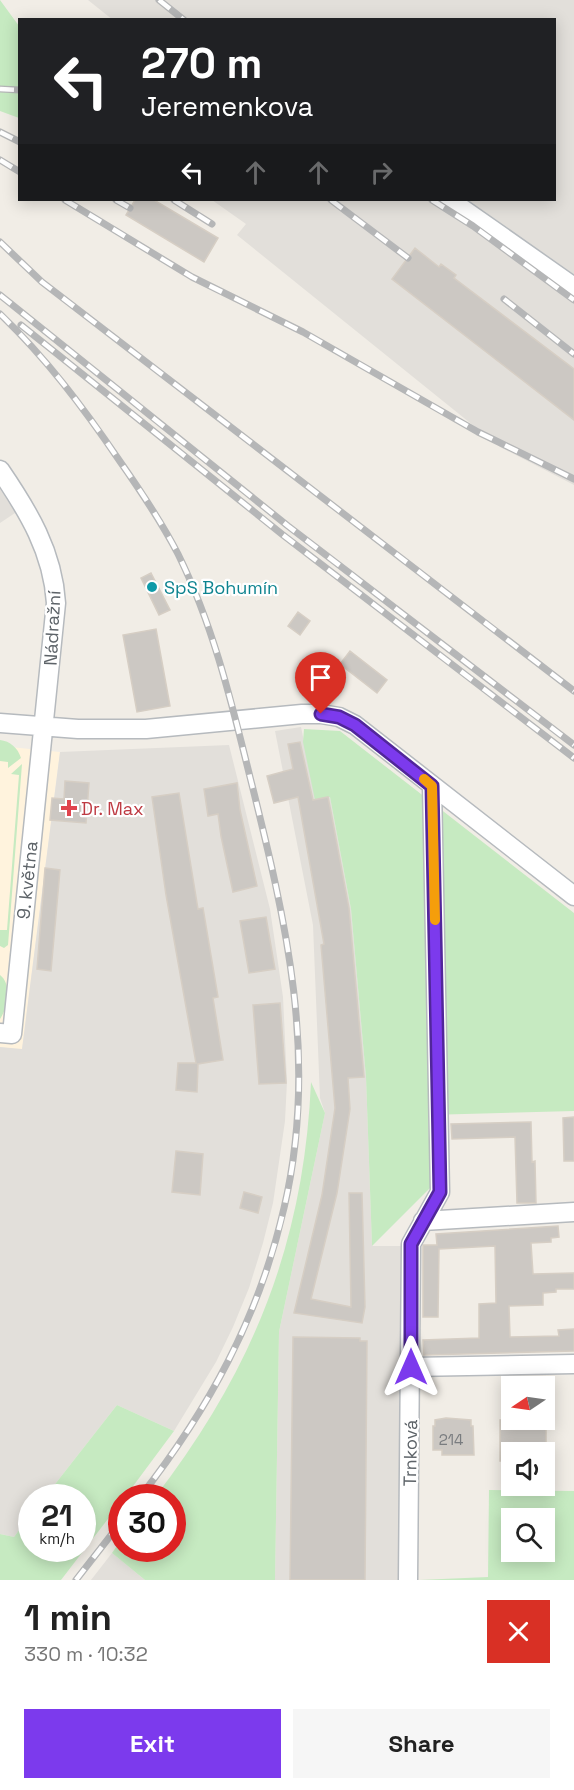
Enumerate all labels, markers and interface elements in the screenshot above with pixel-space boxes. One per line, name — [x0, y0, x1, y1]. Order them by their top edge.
text: 270 m — [141, 37, 262, 90]
icon: left — [42, 42, 120, 120]
text: Jeremenkova — [141, 89, 313, 124]
icon: left — [176, 156, 209, 189]
icon: ahead — [239, 156, 272, 189]
icon: ahead — [302, 156, 335, 189]
icon: right — [365, 156, 398, 189]
place label: SpS Bohumín — [164, 576, 278, 599]
marker: SpS Bohumín — [145, 580, 159, 594]
street label: Nádražní — [39, 589, 65, 666]
pin — [295, 652, 346, 714]
icon: arrive — [304, 661, 337, 694]
place label: Dr. Max — [81, 797, 144, 820]
marker: Dr. Max — [62, 801, 76, 815]
street label: 9. května — [11, 840, 43, 920]
position arrow — [379, 1335, 443, 1399]
north arrow — [501, 1376, 555, 1430]
map controls — [501, 1376, 555, 1562]
street label: Trnková — [398, 1419, 422, 1487]
house number: 214 — [439, 1430, 463, 1449]
button: sound — [501, 1442, 555, 1496]
speed limit sign: 30 — [108, 1484, 186, 1562]
text: 21 — [41, 1496, 73, 1535]
button: search — [501, 1508, 555, 1562]
text: km/h — [39, 1529, 75, 1548]
text: 1 min — [24, 1595, 112, 1641]
button: close — [487, 1600, 550, 1663]
text: 330 m · 10:32 — [24, 1641, 148, 1667]
button: Exit — [24, 1709, 281, 1778]
button: Share — [293, 1709, 550, 1778]

